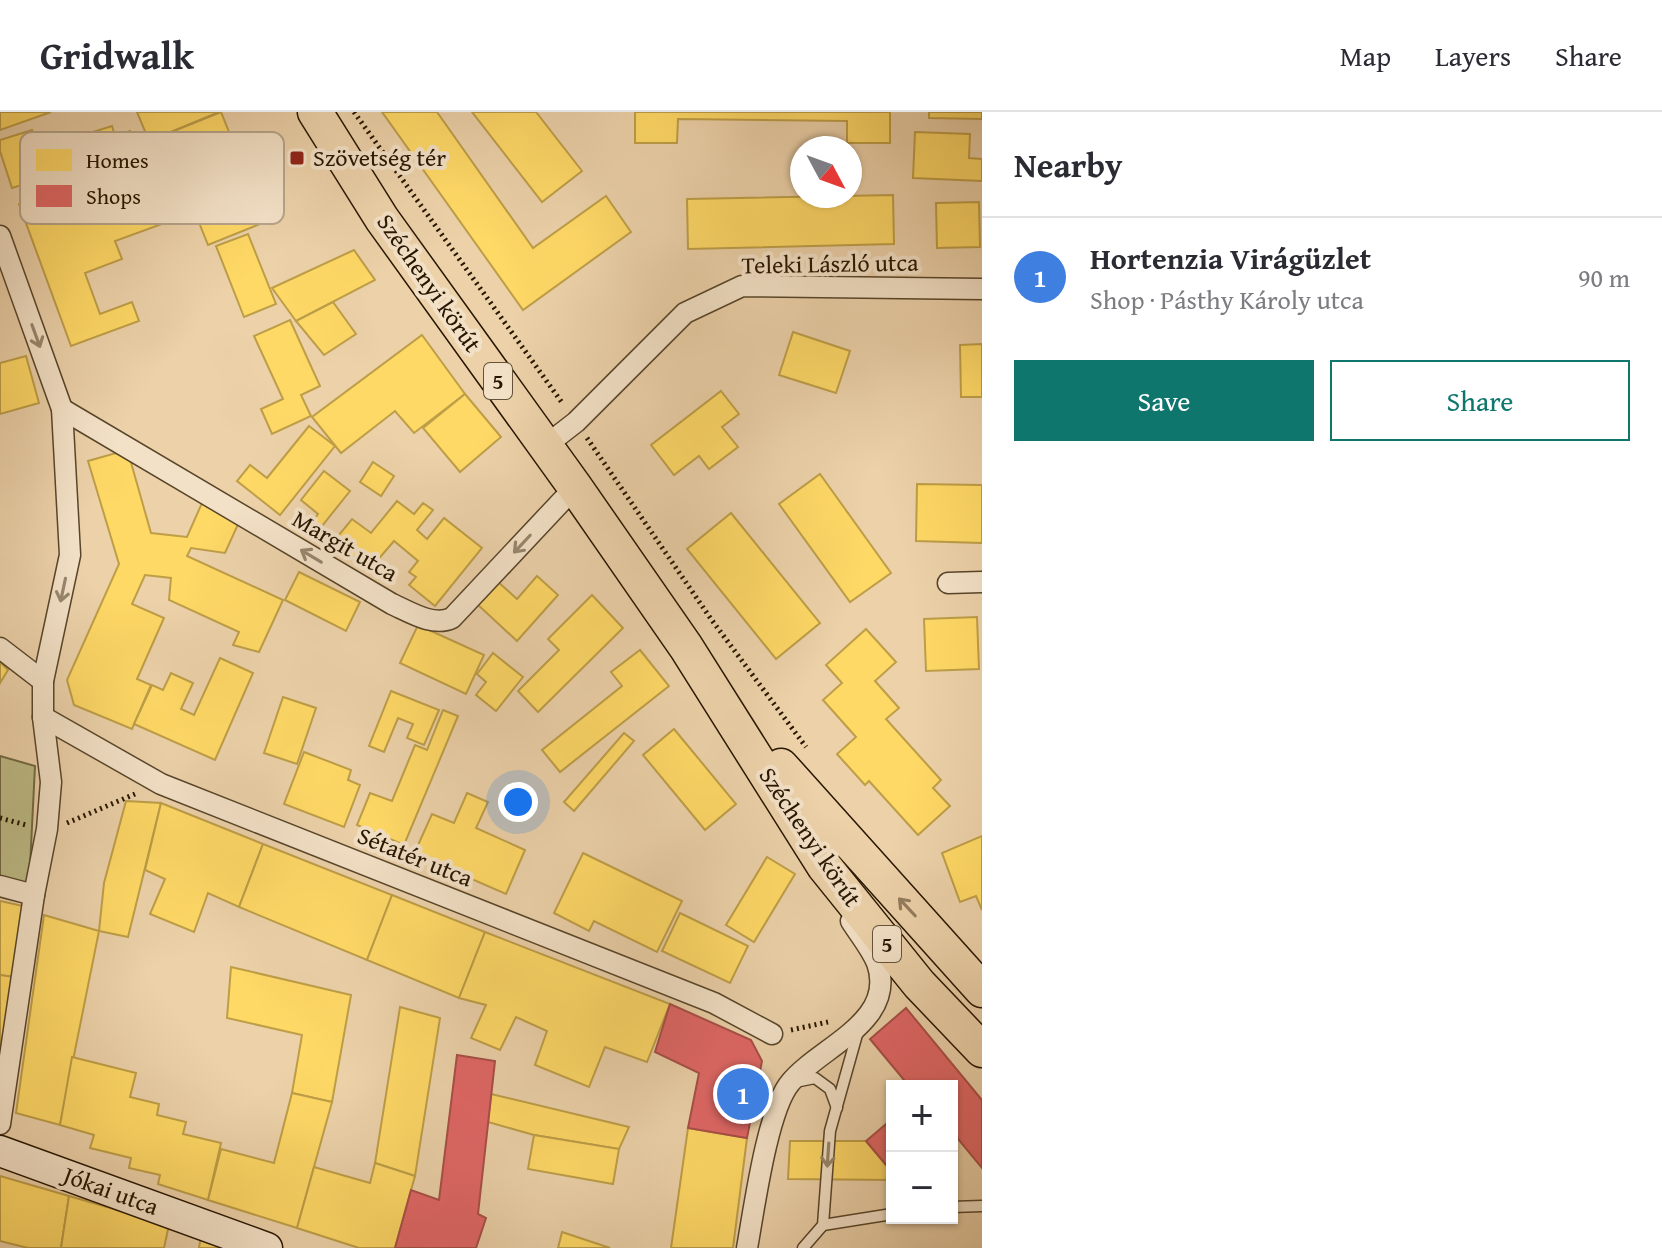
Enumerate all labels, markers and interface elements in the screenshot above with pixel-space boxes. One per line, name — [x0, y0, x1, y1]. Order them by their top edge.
text: Gridwalk — [40, 27, 194, 83]
text: Map — [1340, 35, 1391, 76]
text: Layers — [1435, 35, 1511, 76]
text: Share — [1555, 35, 1622, 76]
legend — [20, 132, 284, 224]
north arrow — [790, 136, 862, 208]
place label: Szövetség tér — [313, 140, 446, 175]
text: Nearby — [1014, 140, 1123, 189]
text: Homes — [86, 144, 149, 176]
marker: Szövetség tér — [288, 149, 306, 167]
text: Shops — [86, 180, 141, 212]
street label: Széchenyi körút — [369, 206, 490, 359]
text: Hortenzia Virágüzlet — [1090, 236, 1371, 280]
street label: Teleki László utca — [741, 244, 919, 283]
text: 1 — [1033, 258, 1047, 297]
text: 90 m — [1578, 258, 1630, 297]
text: Shop · Pásthy Károly utca — [1090, 280, 1364, 319]
one-way arrow — [29, 323, 44, 348]
button: Save — [1014, 360, 1314, 441]
button: Share — [1330, 360, 1630, 441]
road number: 5 — [484, 363, 512, 399]
street label: Margit utca — [286, 501, 405, 590]
one-way arrow — [512, 534, 531, 554]
one-way arrow — [300, 548, 323, 564]
one-way arrow — [55, 577, 70, 603]
street label: Széchenyi körút — [751, 760, 870, 914]
your location — [498, 782, 538, 822]
street label: Sétatér utca — [352, 818, 479, 896]
one-way arrow — [897, 897, 916, 917]
road number: 5 — [873, 926, 901, 962]
pin: 1 — [717, 1064, 769, 1124]
map controls — [886, 1080, 958, 1224]
button: + — [886, 1080, 958, 1152]
one-way arrow — [820, 1141, 835, 1168]
button: − — [886, 1152, 958, 1224]
street label: Jókai utca — [56, 1156, 164, 1224]

